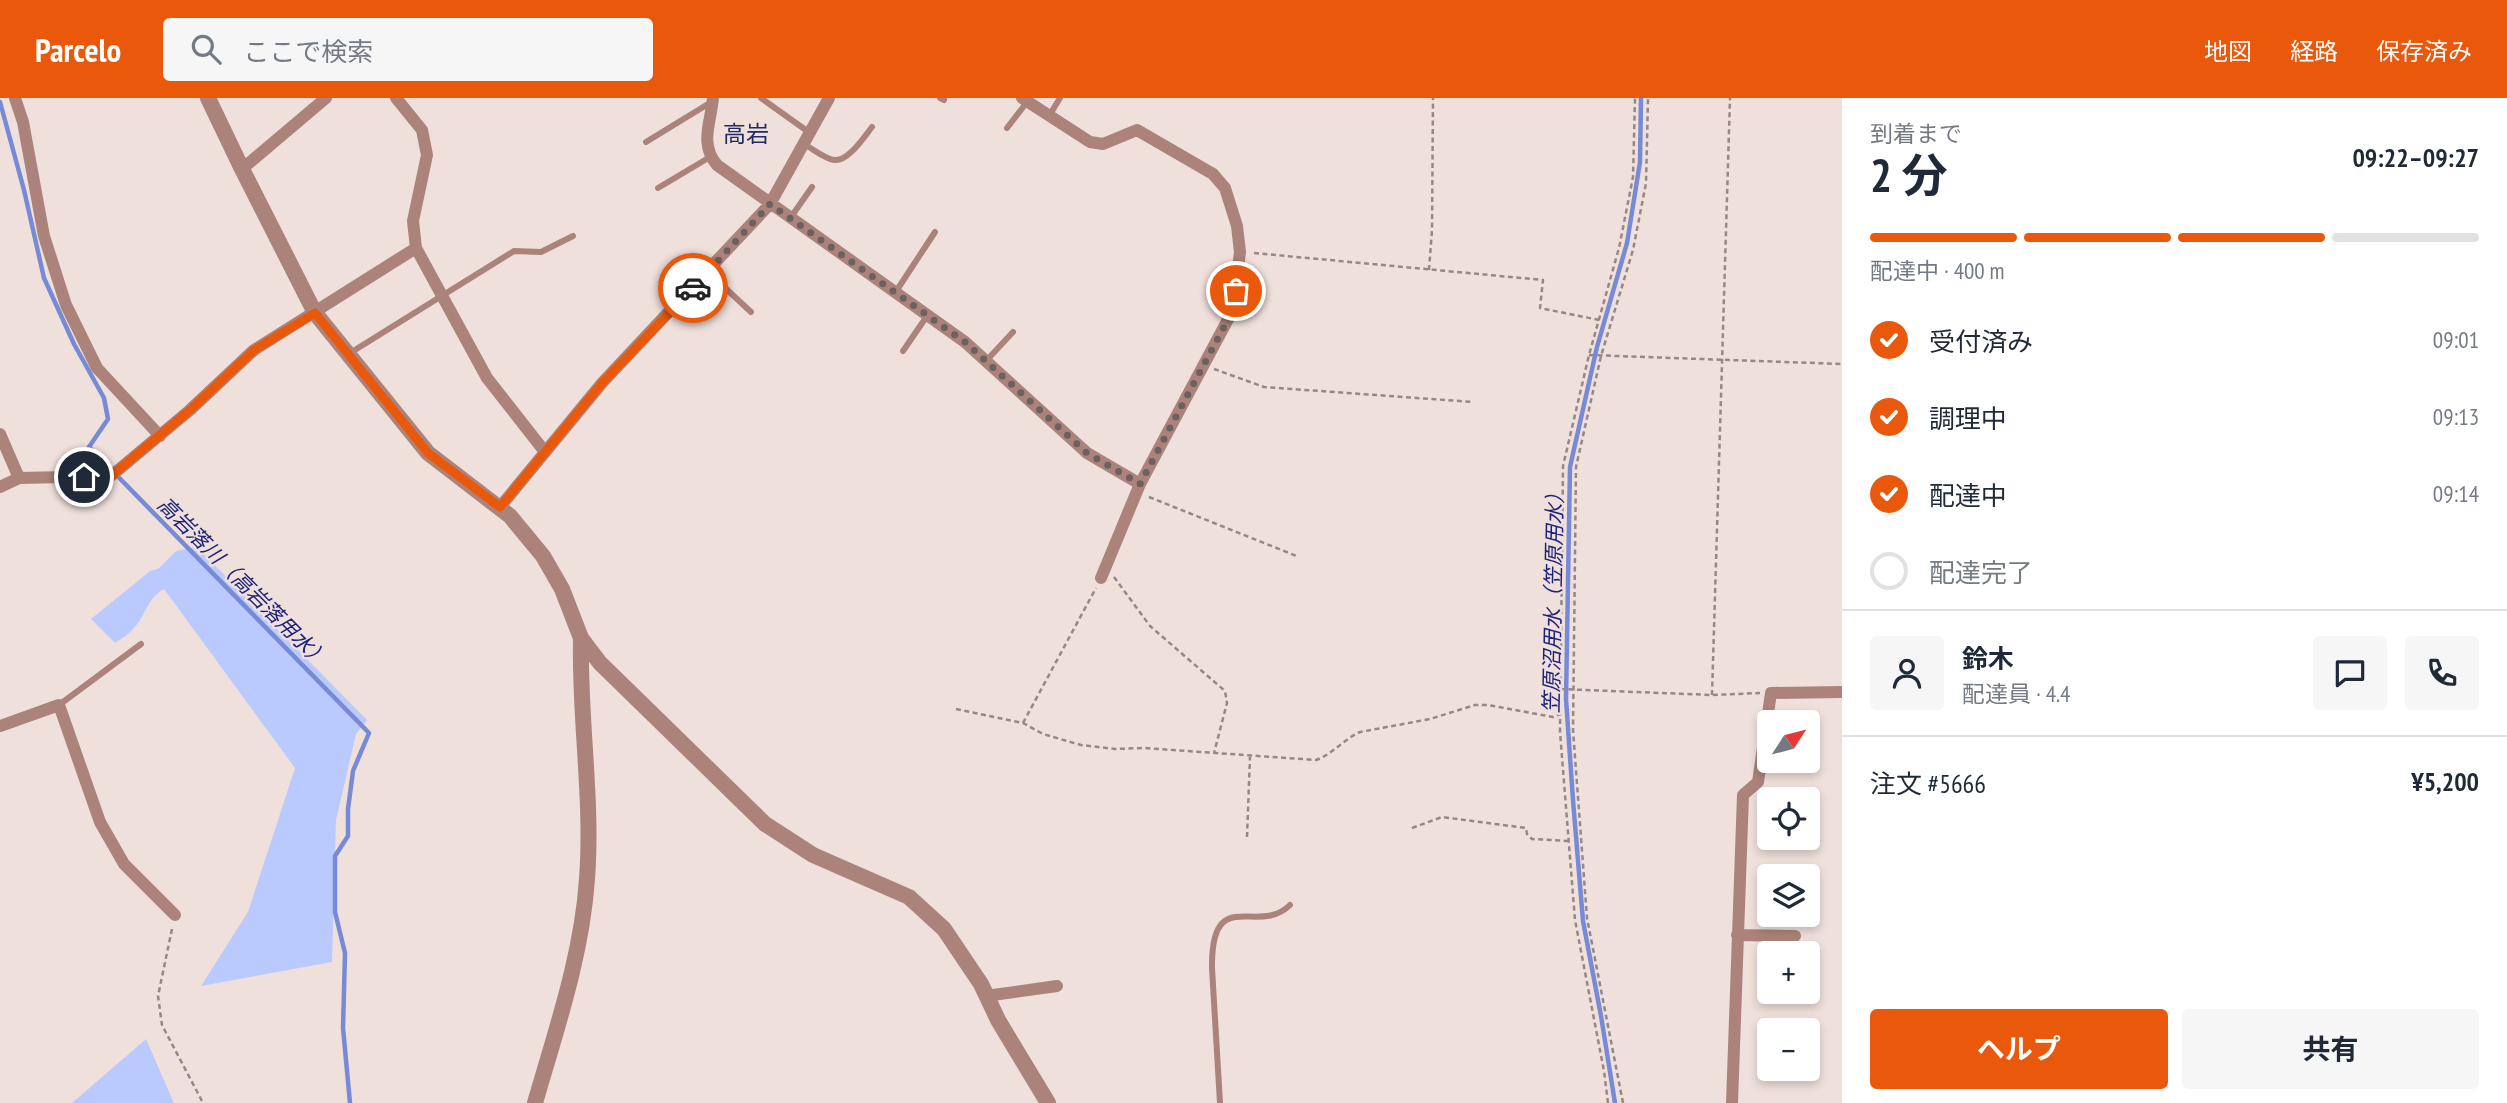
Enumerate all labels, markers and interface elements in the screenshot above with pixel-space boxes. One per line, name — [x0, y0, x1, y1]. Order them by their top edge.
search box — [163, 18, 653, 81]
text: Parcelo — [35, 28, 121, 71]
icon: search — [187, 30, 225, 68]
text: ここで検索 — [243, 35, 373, 68]
text: 地図 — [2204, 36, 2252, 67]
text: 経路 — [2290, 36, 2338, 67]
text: 保存済み — [2376, 36, 2472, 67]
district label: 高岩 — [723, 119, 769, 148]
text: 到着まで — [1870, 119, 1962, 148]
text: 09:22–09:27 — [2352, 141, 2479, 174]
text: 2 分 — [1870, 145, 1947, 205]
courier — [658, 253, 728, 323]
text: 配達中 · 400 m — [1870, 256, 2005, 285]
pin — [1206, 261, 1266, 321]
icon: car — [674, 269, 712, 307]
icon: bag — [1217, 272, 1255, 310]
icon: check — [1870, 321, 1908, 359]
text: 受付済み — [1929, 325, 2033, 358]
text: 09:01 — [2433, 325, 2479, 354]
icon: check — [1870, 398, 1908, 436]
text: 調理中 — [1929, 402, 2007, 435]
text: 09:13 — [2433, 402, 2479, 431]
pin — [54, 447, 114, 507]
icon: home — [65, 458, 103, 496]
icon: check — [1870, 475, 1908, 513]
text: 配達中 — [1929, 479, 2007, 512]
text: 09:14 — [2433, 479, 2479, 508]
water label: 笠原沼用水（笠原用水） — [1537, 482, 1569, 714]
water label: 高岩落川（高岩落用水） — [152, 491, 334, 673]
text: 配達完了 — [1929, 556, 2033, 589]
button: person — [1870, 636, 1944, 710]
button: chat — [2313, 636, 2387, 710]
button: phone — [2405, 636, 2479, 710]
text: 鈴木 — [1962, 642, 2014, 675]
text: 配達員 · 4.4 — [1962, 679, 2070, 708]
north arrow — [1757, 710, 1820, 774]
map controls — [1757, 710, 1820, 1081]
text: ¥5,200 — [2411, 765, 2479, 798]
text: 注文 #5666 — [1870, 767, 1986, 800]
button: locate — [1757, 787, 1820, 850]
button: layers — [1757, 864, 1820, 927]
button: + — [1757, 941, 1820, 1004]
button: ヘルプ — [1870, 1009, 2168, 1089]
button: 共有 — [2182, 1009, 2479, 1089]
button: − — [1757, 1018, 1820, 1081]

